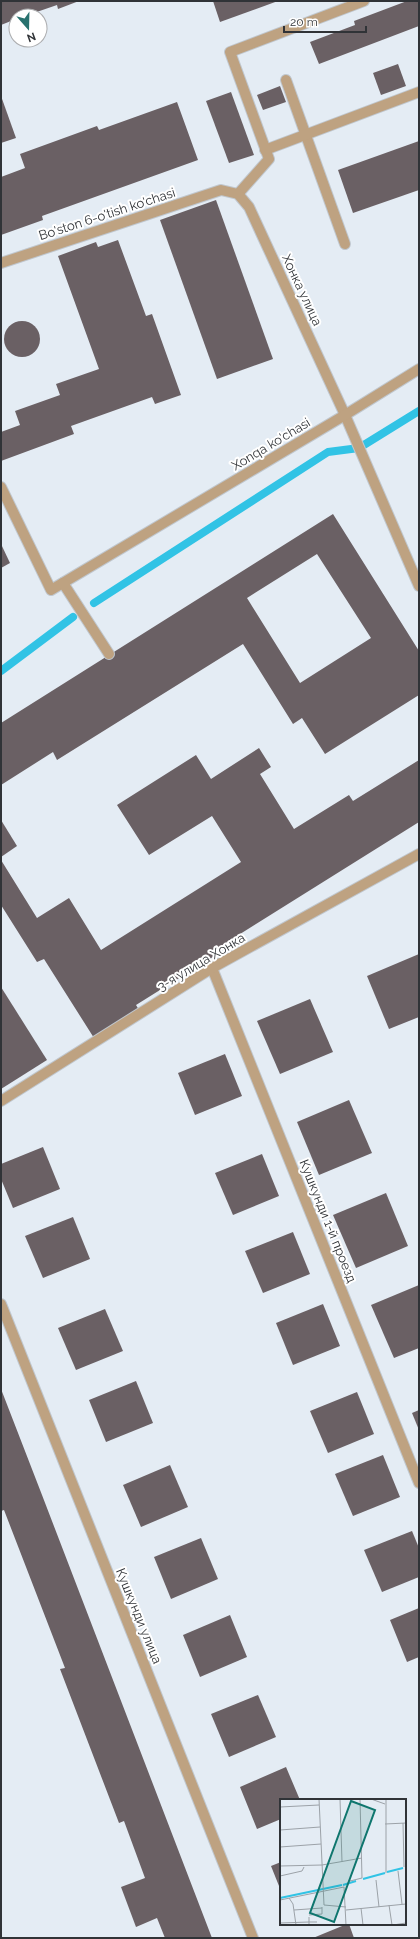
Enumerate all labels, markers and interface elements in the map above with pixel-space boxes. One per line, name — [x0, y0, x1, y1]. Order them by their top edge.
north arrow — [8, 8, 48, 48]
scale bar — [284, 8, 366, 34]
text: 20 m — [290, 15, 318, 29]
text: N — [25, 29, 37, 44]
street label: Bo'ston 6-o'tish ko'chasi — [37, 185, 177, 243]
street label: Хонка улица — [279, 252, 325, 328]
street label: Xonqa ko'chasi — [229, 415, 313, 473]
street label: 3-я улица Хонка — [154, 930, 248, 994]
street label: Кушкунди 1-й проезд — [296, 1157, 360, 1285]
street label: Кушкунди улица — [113, 1566, 165, 1666]
inset map — [280, 1799, 406, 1925]

